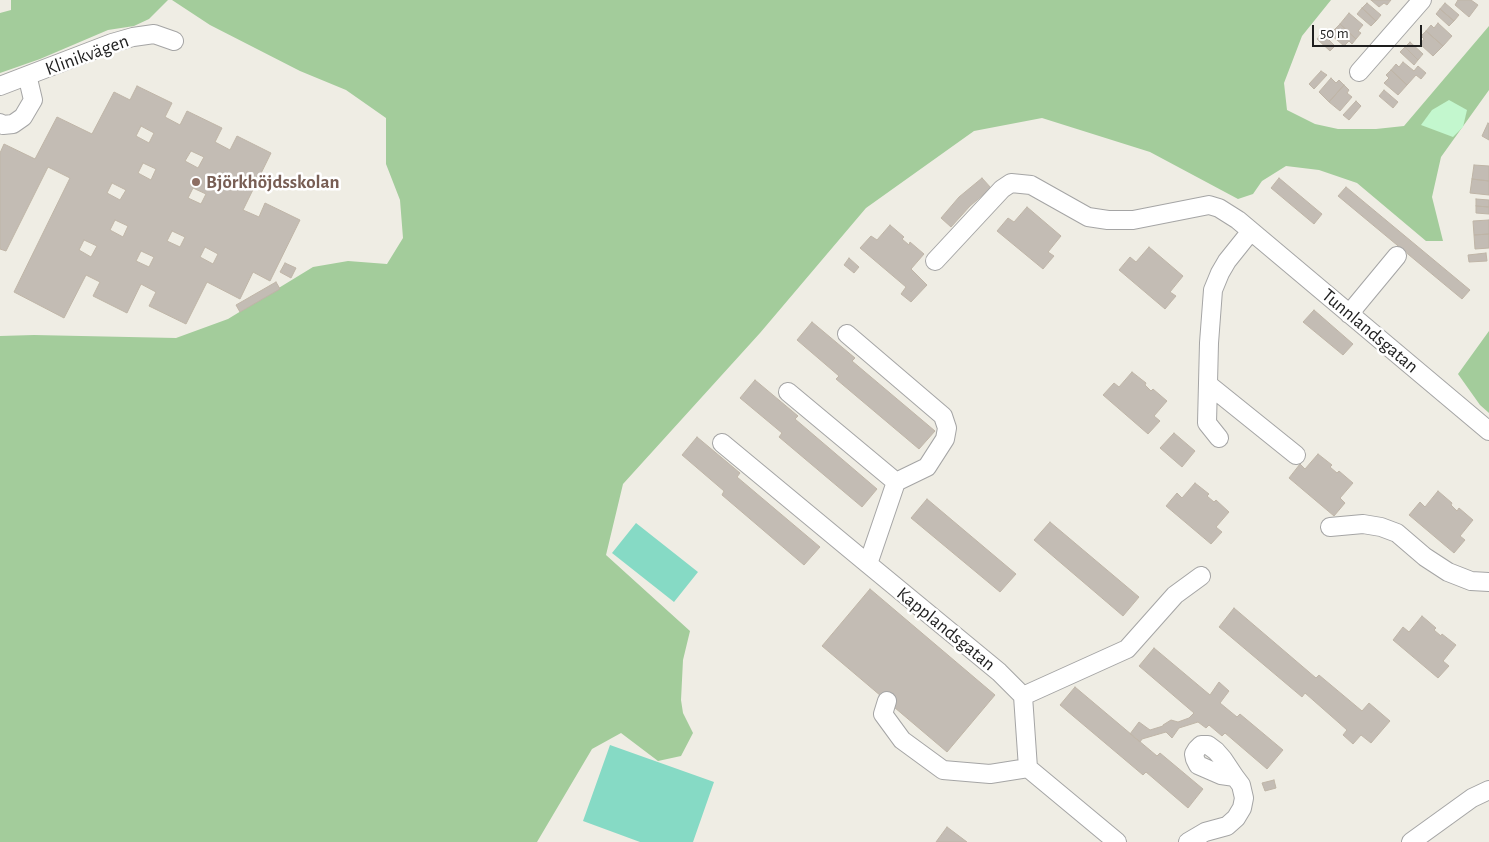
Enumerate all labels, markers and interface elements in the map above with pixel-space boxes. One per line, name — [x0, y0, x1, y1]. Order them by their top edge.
scale bar — [1314, 15, 1424, 47]
text: 50 m — [1320, 26, 1349, 41]
street label: Klinikvägen — [42, 29, 132, 81]
place label: Björkhöjdsskolan — [206, 171, 340, 193]
marker: Björkhöjdsskolan — [190, 176, 202, 188]
street label: Tunnlandsgatan — [1317, 284, 1423, 378]
street label: Kapplandsgatan — [892, 582, 1000, 676]

